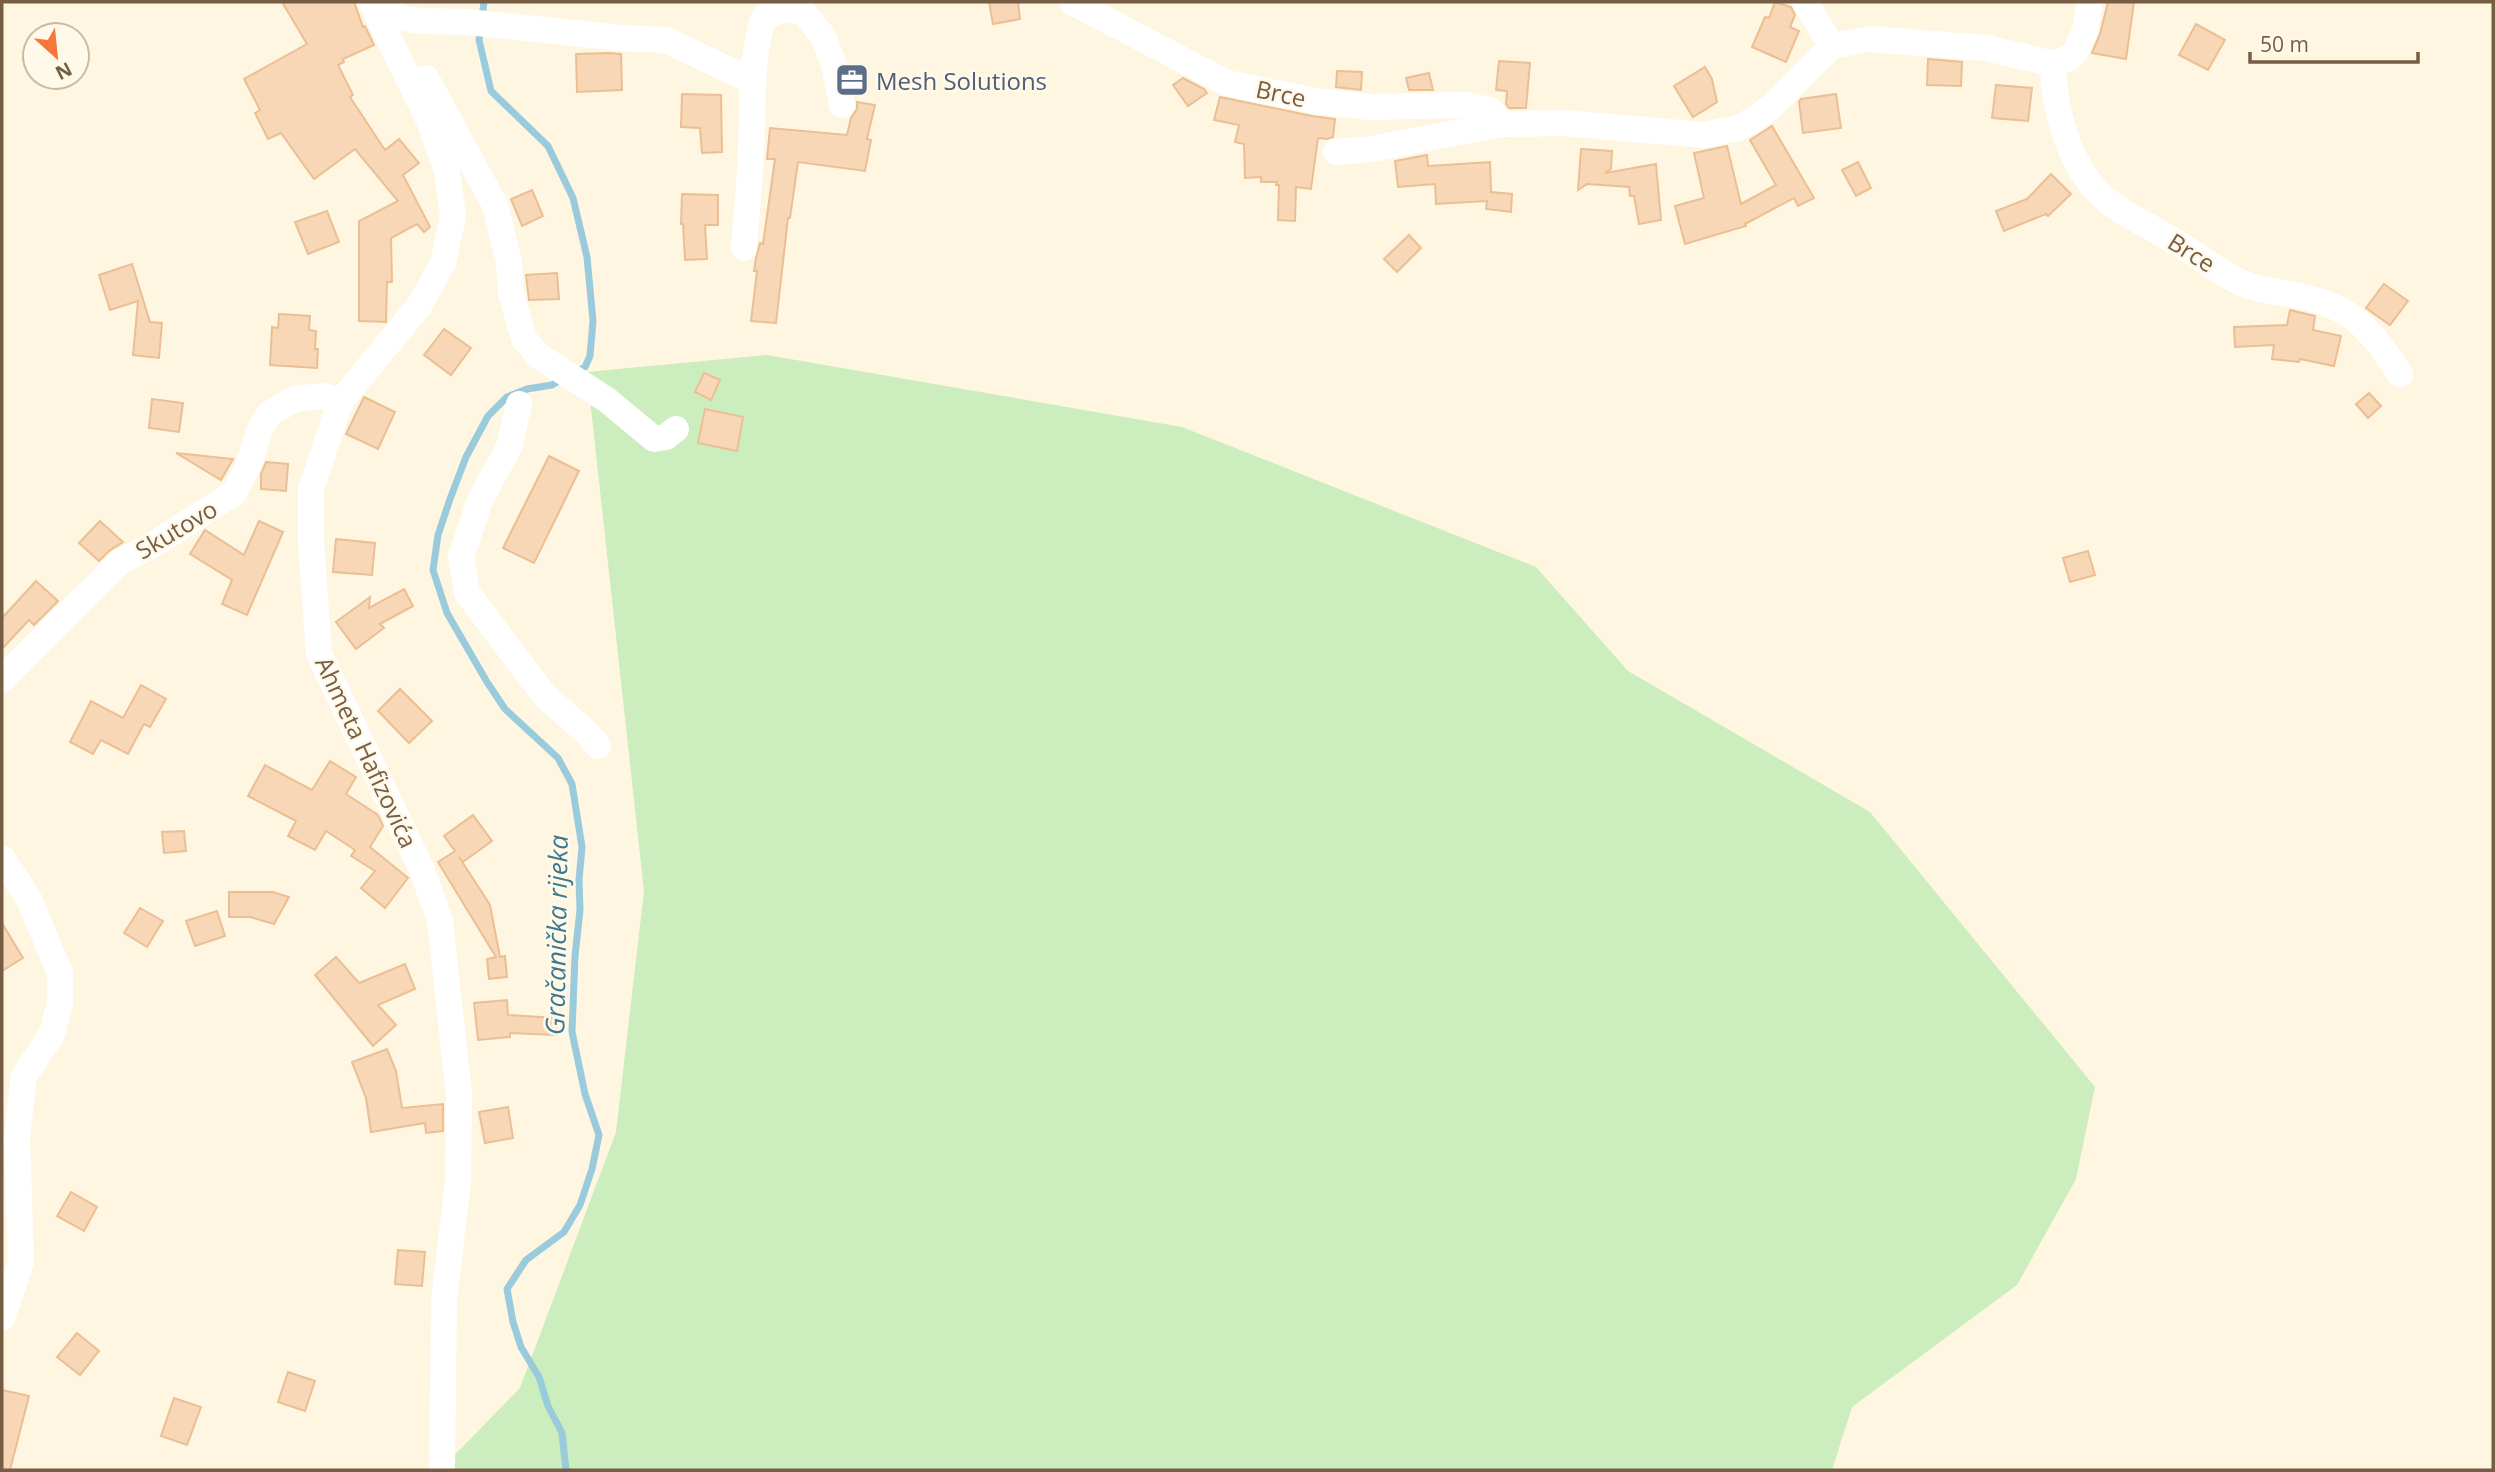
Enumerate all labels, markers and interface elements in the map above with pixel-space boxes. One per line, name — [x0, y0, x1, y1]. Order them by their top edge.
north arrow — [21, 21, 91, 91]
scale bar — [2250, 21, 2418, 65]
text: 50 m — [2260, 30, 2309, 58]
text: N — [51, 56, 77, 86]
office icon: Mesh Solutions — [833, 61, 871, 99]
place label: Mesh Solutions — [876, 64, 1047, 97]
street label: Brce — [1253, 72, 1309, 114]
street label: Brce — [2162, 225, 2222, 279]
street label: Skutovo — [129, 492, 223, 566]
street label: Ahmeta Hafizovića — [308, 651, 426, 853]
water label: Gračanička rijeka — [536, 834, 576, 1035]

